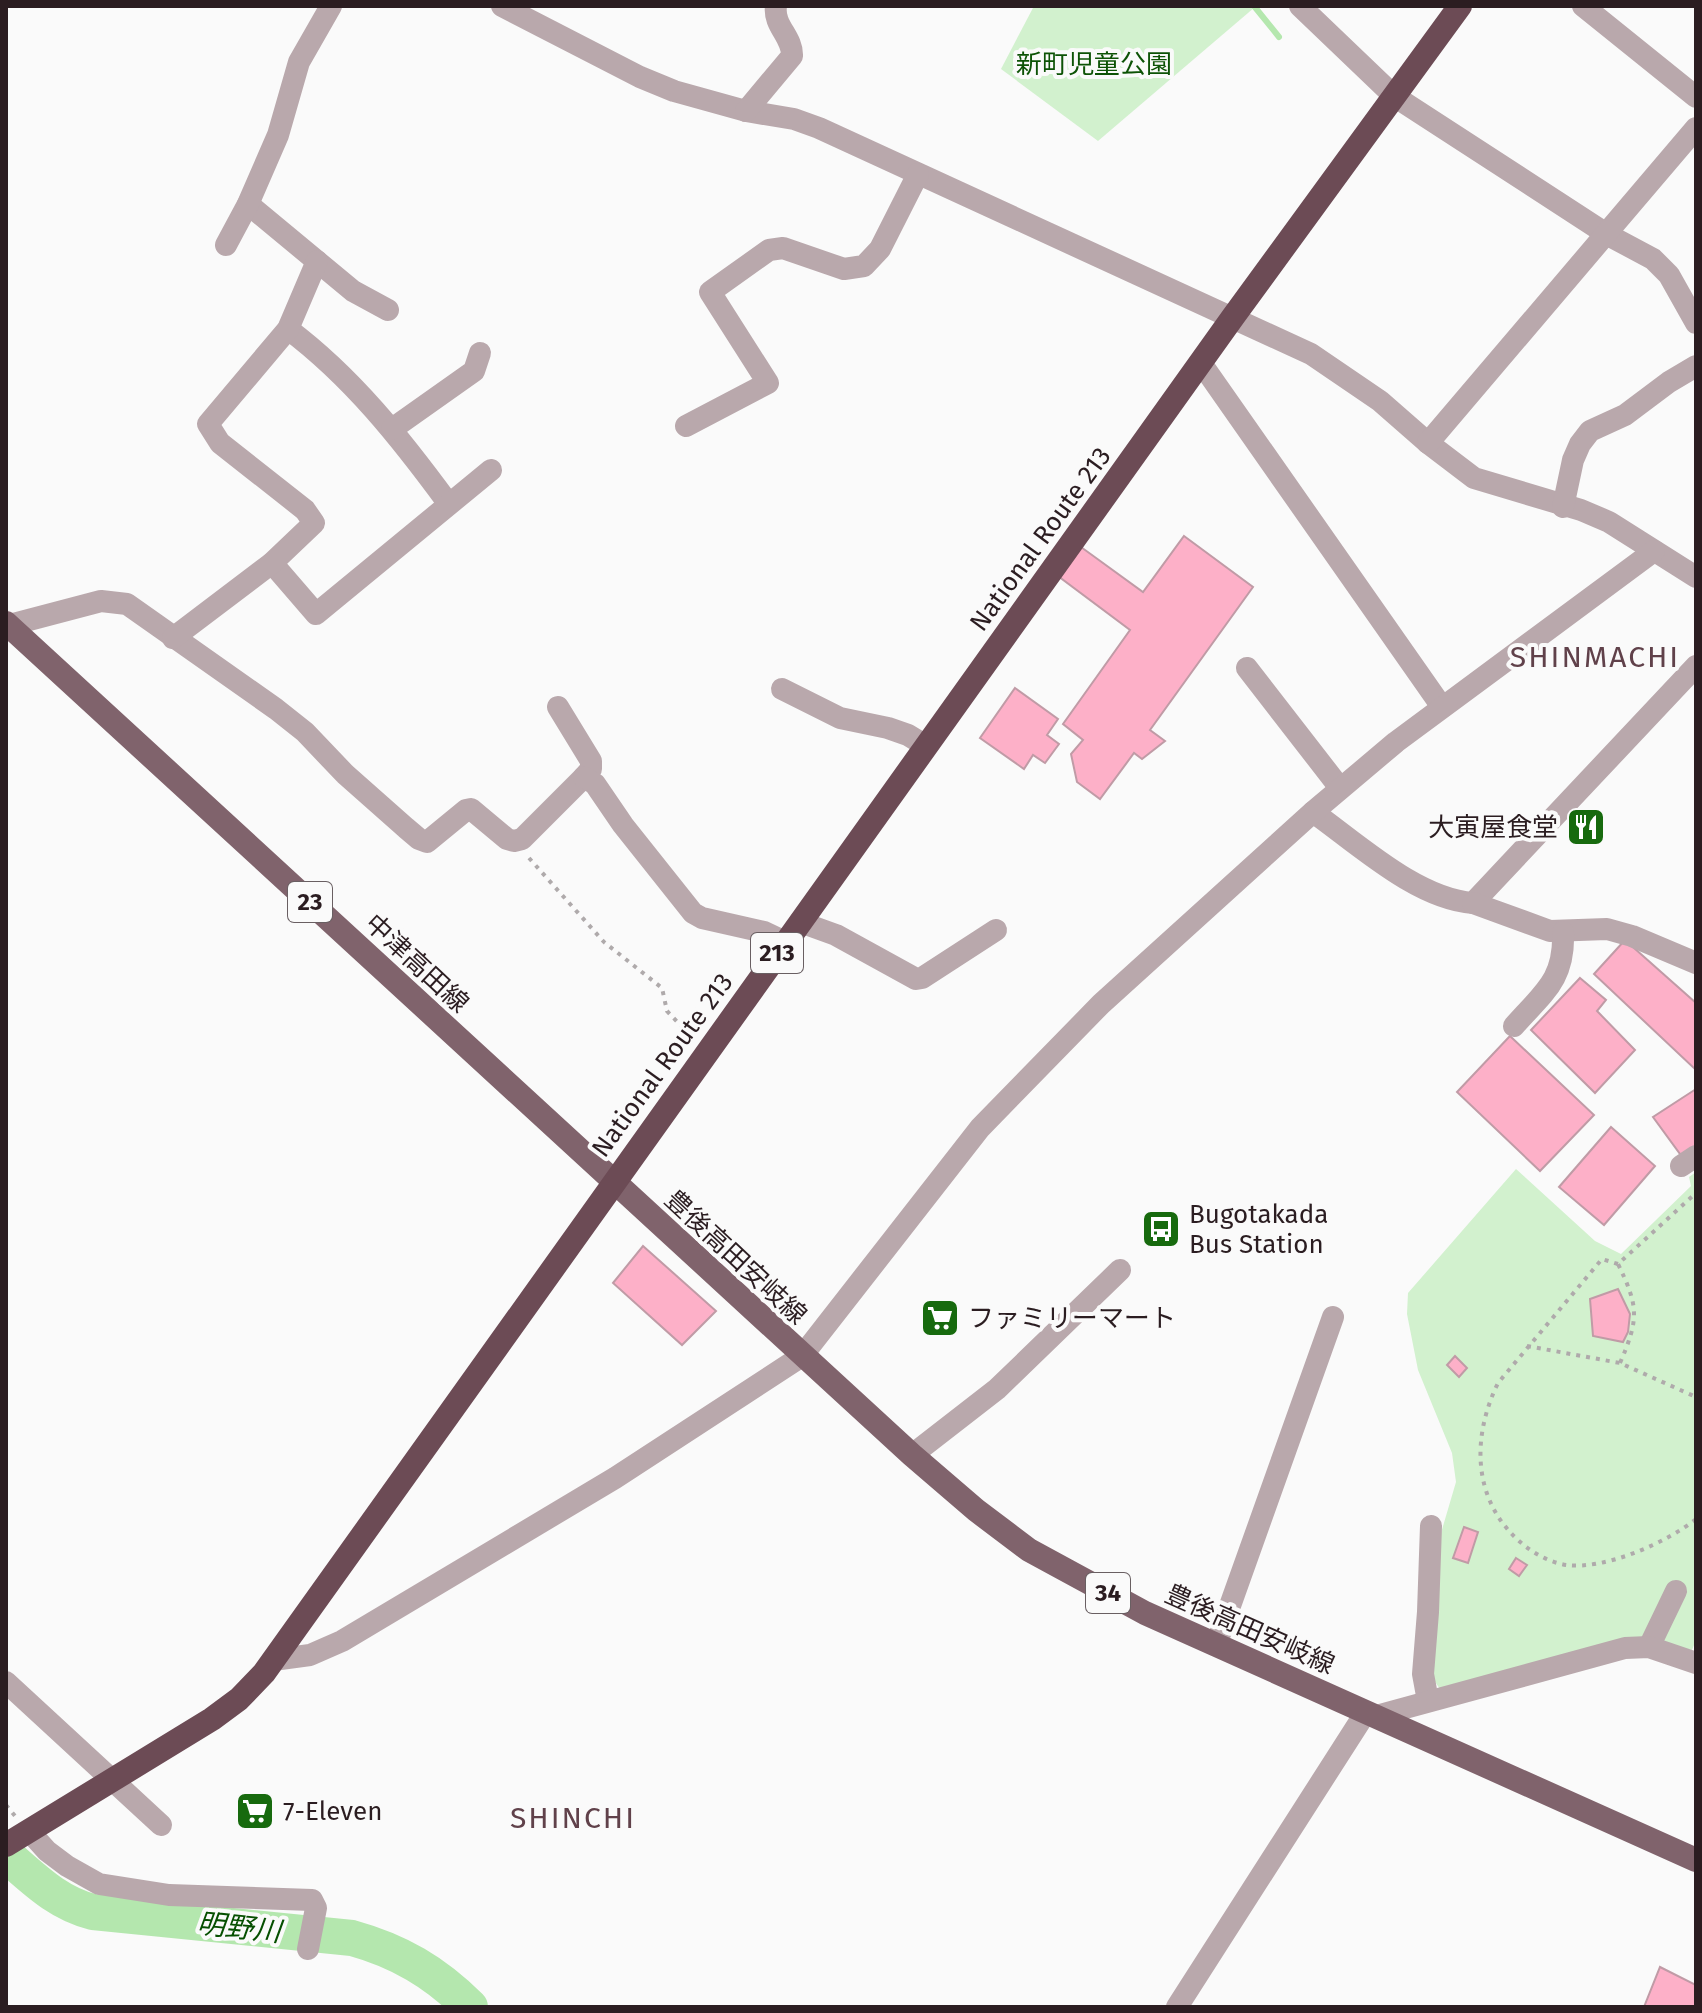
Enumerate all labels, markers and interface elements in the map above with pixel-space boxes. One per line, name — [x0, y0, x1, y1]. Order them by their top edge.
park label: 新町児童公園 — [1016, 49, 1172, 80]
street label: National Route 213 — [963, 441, 1117, 637]
district label: SHINMACHI — [1510, 639, 1680, 675]
restaurant icon: 大寅屋食堂 — [1565, 806, 1607, 848]
place label: 大寅屋食堂 — [1428, 812, 1558, 843]
road number: 23 — [288, 882, 332, 922]
street label: 中津高田線 — [359, 908, 475, 1019]
road number: 213 — [751, 933, 803, 973]
street label: National Route 213 — [585, 967, 739, 1163]
street label: 豊後高田安岐線 — [659, 1184, 813, 1331]
place label: Bugotakada Bus Station — [1189, 1199, 1328, 1260]
bus stop icon: Bugotakada Bus Station — [1140, 1208, 1182, 1250]
supermarket icon: ファミリーマート — [919, 1297, 961, 1339]
place label: ファミリーマート — [968, 1303, 1176, 1334]
road number: 34 — [1086, 1573, 1130, 1613]
street label: 豊後高田安岐線 — [1160, 1578, 1339, 1681]
supermarket icon: 7-Eleven — [234, 1790, 276, 1832]
place label: 7-Eleven — [283, 1796, 382, 1827]
district label: SHINCHI — [510, 1800, 636, 1836]
water label: 明野川 — [195, 1907, 285, 1949]

